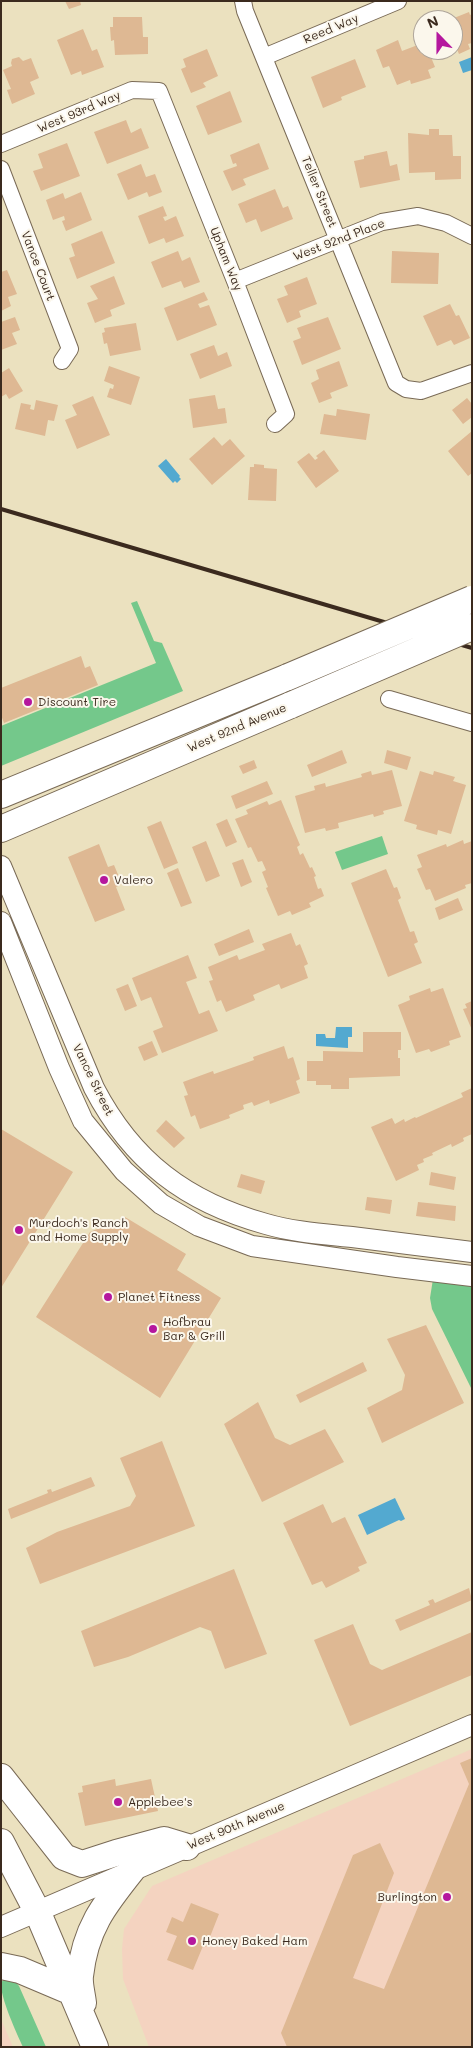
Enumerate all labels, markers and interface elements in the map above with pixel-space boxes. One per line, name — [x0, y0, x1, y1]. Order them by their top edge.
north arrow — [413, 10, 463, 60]
street label: Reed Way — [301, 11, 361, 47]
text: N — [424, 11, 441, 32]
street label: West 93rd Way — [35, 88, 123, 136]
street label: Teller Street — [298, 154, 340, 230]
street label: West 92nd Place — [291, 216, 387, 264]
street label: Upham Way — [207, 225, 245, 293]
street label: Vance Court — [18, 229, 58, 303]
place label: Discount Tire — [38, 695, 116, 709]
marker: Discount Tire — [22, 696, 34, 708]
street label: West 92nd Avenue — [185, 701, 289, 755]
place label: Valero — [114, 873, 153, 887]
marker: Valero — [98, 874, 110, 886]
street label: Vance Street — [69, 1042, 117, 1118]
place label: Murdoch's Ranch and Home Supply — [29, 1216, 128, 1244]
marker: Murdoch's Ranch and Home Supply — [13, 1224, 25, 1236]
place label: Planet Fitness — [118, 1290, 200, 1304]
marker: Planet Fitness — [102, 1291, 114, 1303]
place label: Hofbrau Bar & Grill — [163, 1315, 225, 1343]
marker: Hofbrau Bar & Grill — [147, 1323, 159, 1335]
place label: Applebee's — [128, 1795, 193, 1809]
marker: Applebee's — [112, 1796, 124, 1808]
street label: West 90th Avenue — [185, 1799, 287, 1853]
place label: Burlington — [378, 1890, 437, 1904]
marker: Burlington — [441, 1891, 453, 1903]
place label: Honey Baked Ham — [202, 1934, 308, 1948]
marker: Honey Baked Ham — [186, 1935, 198, 1947]

